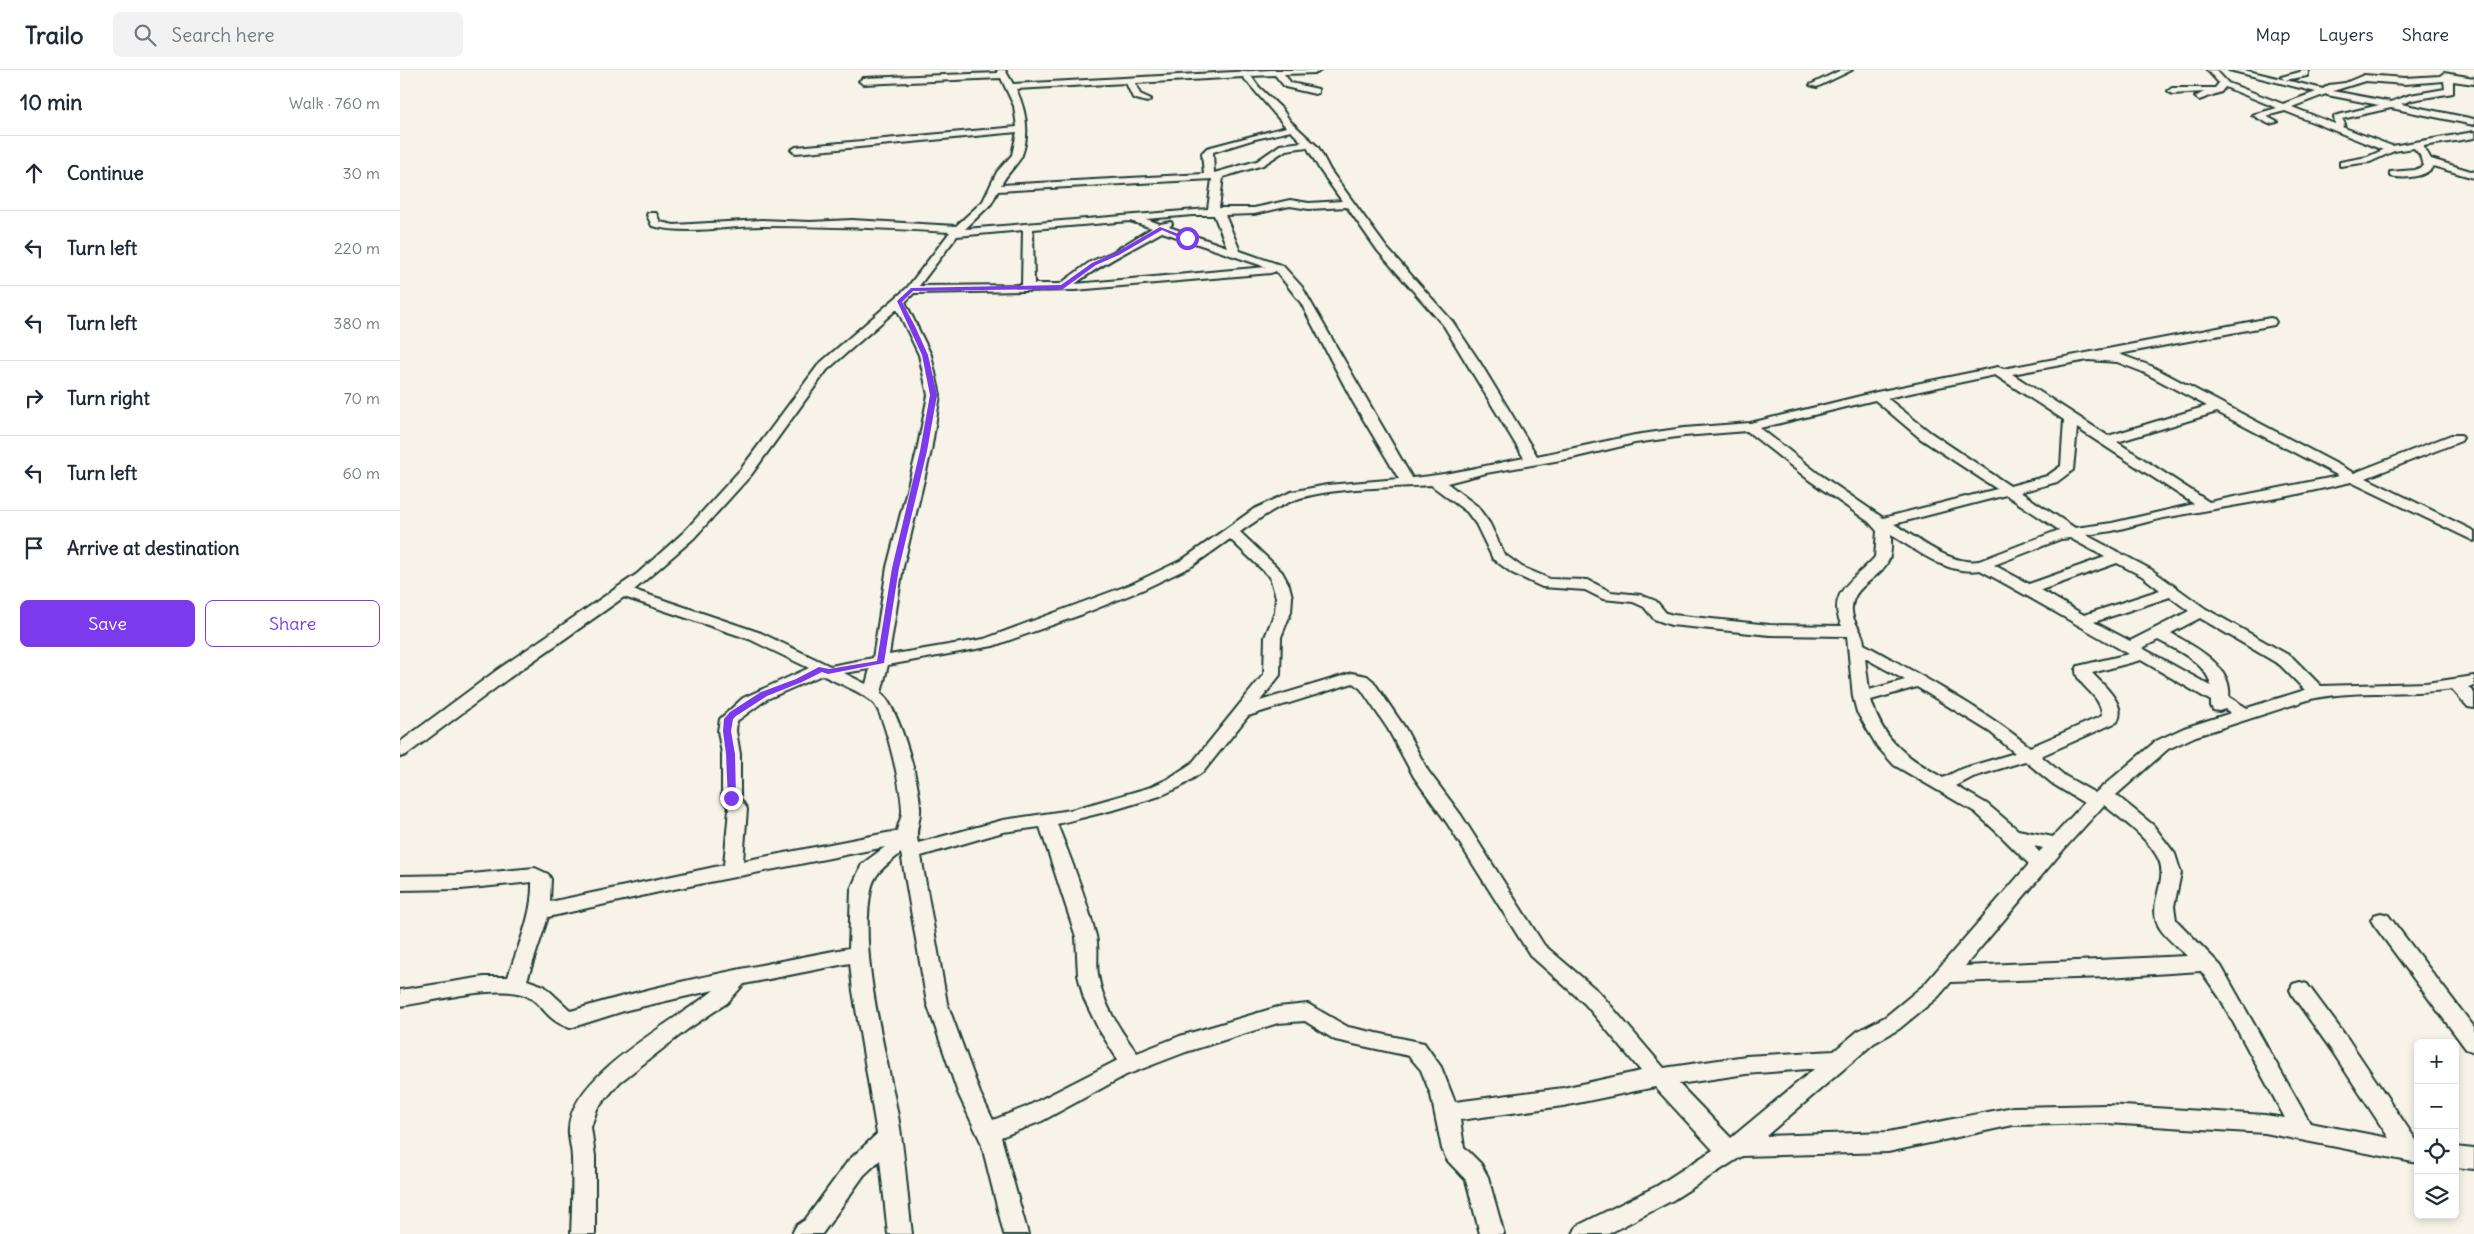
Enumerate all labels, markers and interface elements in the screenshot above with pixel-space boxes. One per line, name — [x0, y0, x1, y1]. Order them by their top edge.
search box — [113, 12, 463, 57]
text: Trailo — [25, 20, 83, 50]
icon: search — [131, 21, 159, 49]
text: Search here — [171, 23, 274, 47]
text: Map — [2255, 23, 2290, 46]
text: Layers — [2318, 23, 2374, 46]
text: Share — [2402, 23, 2449, 46]
text: 10 min — [20, 89, 82, 116]
text: Walk · 760 m — [289, 93, 380, 113]
icon: ahead — [20, 159, 48, 187]
text: Continue — [67, 161, 144, 185]
text: 30 m — [343, 163, 380, 183]
route start — [1176, 227, 1199, 250]
icon: left — [20, 234, 48, 262]
text: Turn left — [67, 236, 137, 260]
text: 220 m — [334, 238, 380, 258]
icon: left — [20, 309, 48, 337]
text: Turn left — [67, 311, 137, 335]
text: 380 m — [333, 313, 380, 333]
icon: right — [20, 384, 48, 412]
text: Turn right — [67, 386, 150, 410]
text: 70 m — [344, 388, 380, 408]
icon: left — [20, 459, 48, 487]
text: Turn left — [67, 461, 137, 485]
text: 60 m — [342, 463, 380, 483]
icon: arrive — [20, 534, 48, 562]
text: Arrive at destination — [67, 536, 240, 560]
button: Save — [20, 600, 195, 647]
button: Share — [205, 600, 380, 647]
route end — [720, 787, 743, 810]
map controls — [2414, 1039, 2459, 1219]
button: + — [2414, 1039, 2459, 1084]
button: − — [2414, 1084, 2459, 1129]
button: locate — [2414, 1129, 2459, 1174]
button: layers — [2414, 1174, 2459, 1219]

